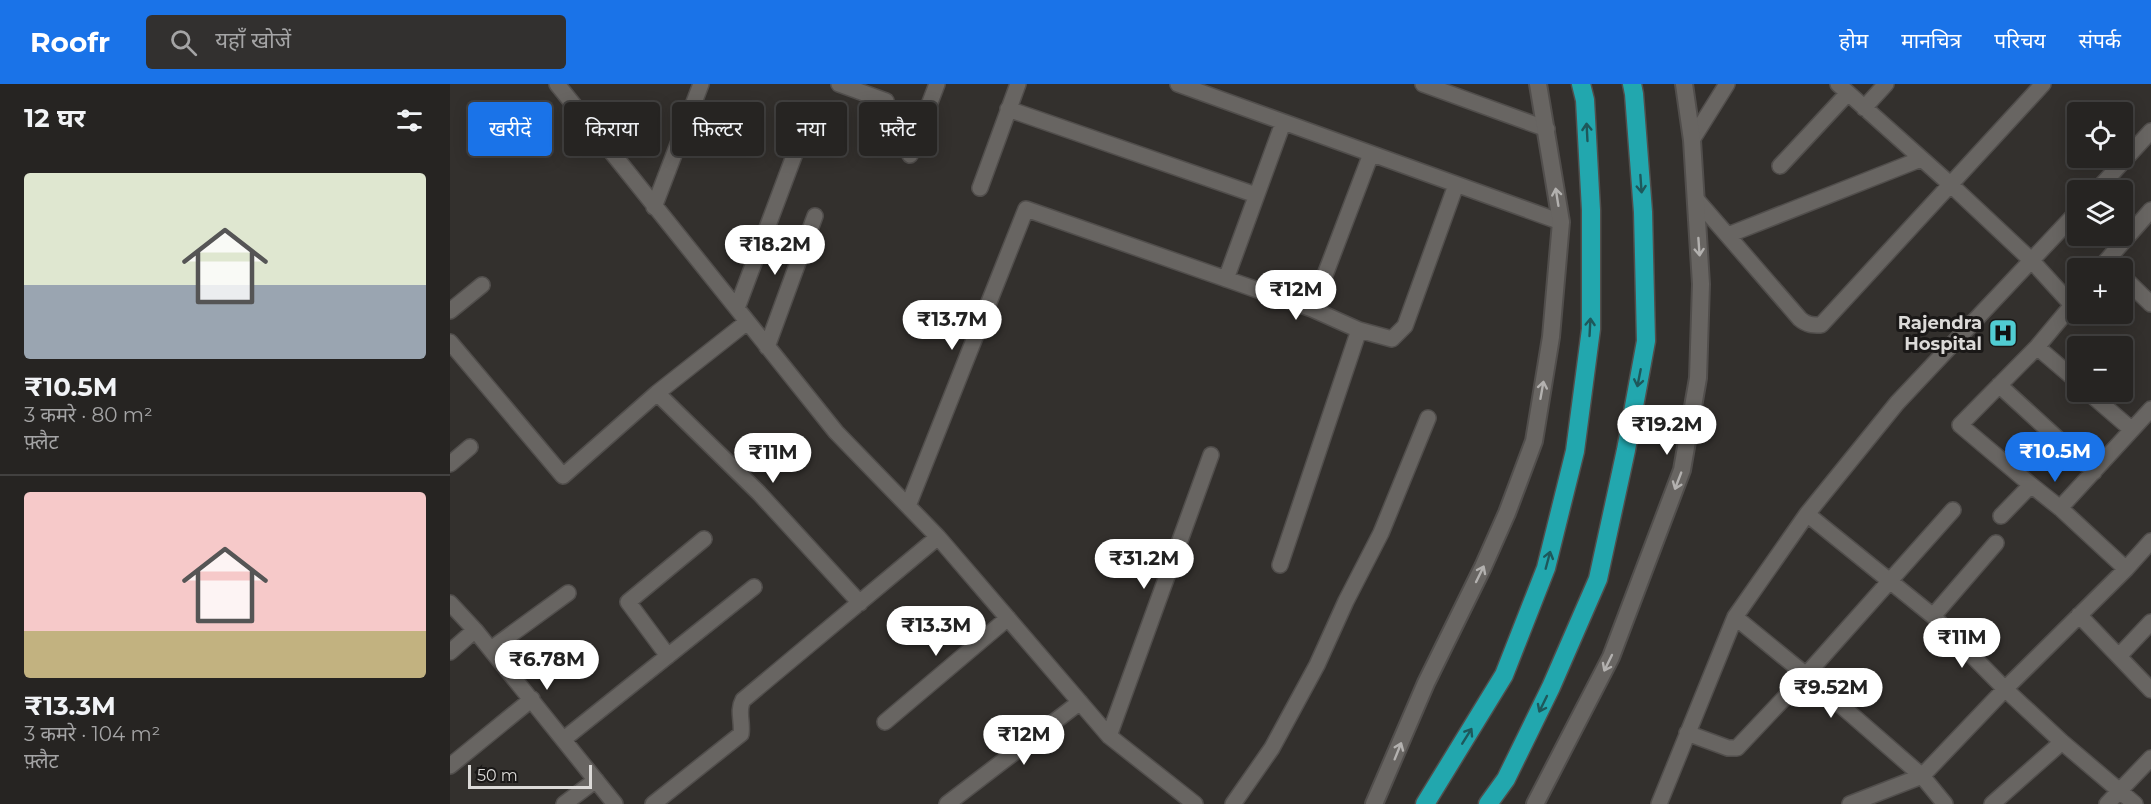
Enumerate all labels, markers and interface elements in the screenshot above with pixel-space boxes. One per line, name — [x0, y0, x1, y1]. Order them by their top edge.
search box — [146, 15, 566, 69]
text: Roofr — [30, 25, 110, 59]
icon: search — [167, 26, 200, 59]
text: यहाँ खोजें — [215, 27, 291, 54]
text: होम — [1839, 28, 1868, 53]
text: मानचित्र — [1901, 28, 1961, 53]
text: परिचय — [1994, 28, 2046, 53]
text: संपर्क — [2079, 28, 2121, 53]
text: 12 घर — [24, 102, 85, 134]
chip: खरीदें — [468, 102, 552, 156]
chip: किराया — [564, 102, 660, 156]
chip: फ़िल्टर — [672, 102, 764, 156]
chip: नया — [776, 102, 847, 156]
chip: फ़्लैट — [859, 102, 937, 156]
map controls — [2067, 102, 2133, 402]
button: locate — [2067, 102, 2133, 168]
icon: filters — [393, 104, 426, 137]
one-way arrow — [1581, 123, 1592, 143]
one-way arrow — [1636, 173, 1647, 193]
button: layers — [2067, 180, 2133, 246]
one-way arrow — [1551, 187, 1562, 207]
icon: home — [171, 212, 279, 320]
pin: ₹18.2M — [726, 225, 824, 276]
text: ₹18.2M — [739, 232, 811, 256]
one-way arrow — [1693, 236, 1704, 256]
button: + — [2067, 258, 2133, 324]
pin: ₹12M — [1260, 270, 1332, 321]
text: ₹12M — [1269, 277, 1323, 301]
pin: ₹13.7M — [903, 300, 1001, 351]
text: ₹13.7M — [917, 307, 987, 331]
place label: Rajendra Hospital — [1898, 312, 1982, 355]
hospital icon: Rajendra Hospital — [1987, 317, 2019, 349]
one-way arrow — [1585, 318, 1596, 338]
button: − — [2067, 336, 2133, 402]
one-way arrow — [1633, 368, 1644, 388]
text: ₹10.5M — [24, 371, 118, 403]
one-way arrow — [1537, 381, 1548, 400]
text: 3 कमरे · 80 m² — [24, 403, 153, 427]
pin: ₹19.2M — [1618, 405, 1716, 456]
text: ₹19.2M — [1631, 412, 1703, 436]
text: फ़्लैट — [24, 430, 59, 454]
pin: ₹10.5M — [2006, 432, 2104, 483]
pin: ₹11M — [737, 433, 809, 484]
text: ₹10.5M — [2019, 439, 2091, 463]
text: ₹11M — [748, 440, 798, 464]
one-way arrow — [1671, 472, 1682, 490]
icon: home — [171, 531, 279, 639]
pin: ₹31.2M — [1095, 539, 1193, 590]
text: ₹31.2M — [1109, 546, 1179, 570]
one-way arrow — [1542, 551, 1554, 570]
one-way arrow — [1474, 565, 1486, 583]
pin: ₹13.3M — [887, 606, 985, 657]
text: ₹13.3M — [901, 613, 971, 637]
pin: ₹11M — [1926, 618, 1998, 669]
text: ₹11M — [1937, 625, 1987, 649]
pin: ₹6.78M — [498, 640, 596, 691]
text: ₹6.78M — [509, 647, 585, 671]
one-way arrow — [1602, 654, 1613, 672]
pin: ₹9.52M — [1782, 668, 1880, 719]
text: ₹9.52M — [1794, 675, 1868, 699]
text: ₹13.3M — [24, 690, 116, 722]
one-way arrow — [1537, 695, 1548, 713]
pin: ₹12M — [988, 715, 1060, 766]
text: 3 कमरे · 104 m² — [24, 722, 160, 746]
text: ₹12M — [997, 722, 1051, 746]
one-way arrow — [1461, 728, 1473, 745]
one-way arrow — [1393, 742, 1404, 760]
text: फ़्लैट — [24, 749, 59, 773]
scale bar — [468, 762, 592, 790]
text: 50 m — [477, 766, 518, 785]

